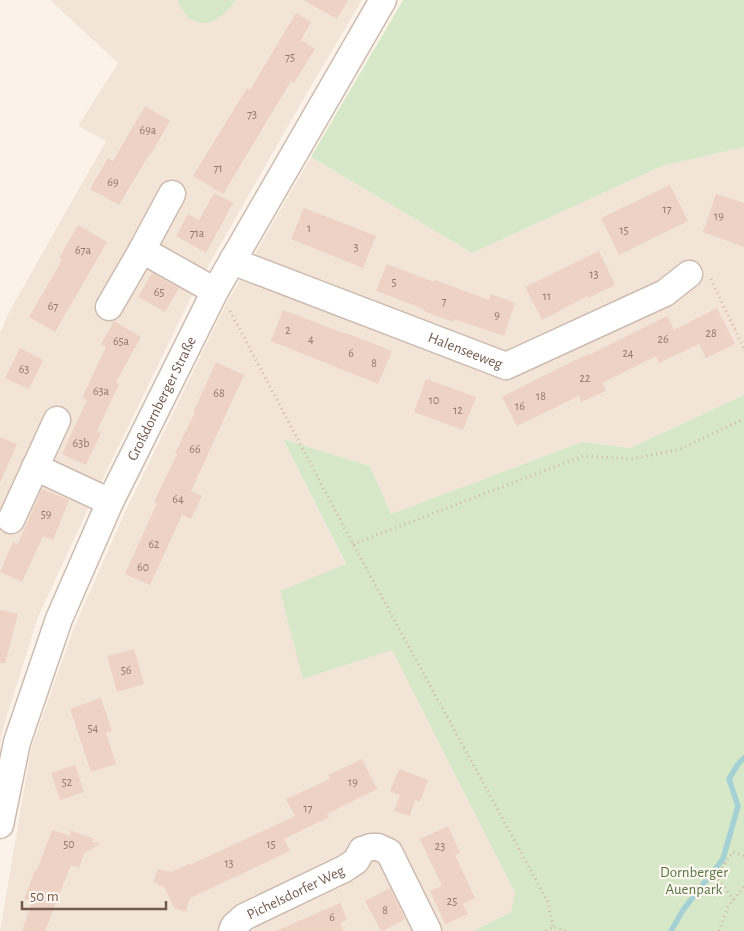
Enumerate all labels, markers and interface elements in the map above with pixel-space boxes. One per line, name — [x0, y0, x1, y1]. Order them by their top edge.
house number: 75 — [285, 51, 295, 63]
house number: 73 — [247, 108, 257, 120]
house number: 69a — [140, 124, 157, 136]
house number: 71 — [213, 162, 223, 174]
house number: 69 — [107, 176, 119, 188]
house number: 17 — [662, 203, 672, 215]
house number: 19 — [714, 210, 724, 222]
house number: 1 — [307, 222, 311, 234]
house number: 15 — [619, 224, 629, 236]
house number: 71a — [190, 227, 205, 239]
house number: 3 — [354, 241, 359, 253]
house number: 67a — [75, 244, 92, 256]
house number: 13 — [589, 268, 599, 280]
house number: 5 — [391, 276, 397, 288]
house number: 65 — [154, 286, 164, 298]
house number: 11 — [543, 290, 551, 302]
house number: 7 — [441, 295, 447, 307]
house number: 67 — [48, 300, 58, 312]
house number: 9 — [494, 309, 500, 321]
house number: 2 — [285, 324, 291, 336]
house number: 28 — [705, 327, 717, 339]
street label: Halenseeweg — [426, 330, 505, 372]
house number: 4 — [308, 333, 314, 345]
house number: 26 — [657, 333, 669, 345]
street label: Großdornberger Straße — [125, 334, 199, 463]
house number: 65a — [113, 335, 130, 347]
house number: 6 — [348, 347, 354, 359]
house number: 24 — [622, 347, 634, 359]
house number: 8 — [371, 357, 377, 369]
house number: 63 — [19, 363, 29, 375]
house number: 22 — [580, 372, 591, 384]
house number: 63a — [93, 385, 110, 397]
house number: 68 — [213, 387, 225, 399]
house number: 18 — [536, 390, 546, 402]
house number: 10 — [429, 394, 439, 406]
house number: 16 — [515, 400, 525, 412]
house number: 12 — [453, 404, 463, 416]
house number: 63b — [73, 437, 89, 449]
house number: 66 — [189, 443, 201, 455]
house number: 64 — [172, 493, 184, 505]
house number: 59 — [41, 508, 52, 520]
house number: 62 — [148, 538, 160, 550]
house number: 60 — [137, 561, 149, 573]
house number: 56 — [121, 664, 132, 676]
house number: 54 — [88, 722, 99, 734]
house number: 52 — [62, 776, 73, 788]
house number: 19 — [348, 776, 358, 788]
house number: 17 — [303, 802, 313, 814]
house number: 50 — [63, 838, 75, 850]
house number: 15 — [266, 838, 276, 850]
house number: 23 — [435, 840, 445, 852]
house number: 13 — [224, 857, 234, 869]
street label: Pichelsdorfer Weg — [245, 863, 348, 923]
park label: Dornberger Auenpark — [660, 865, 728, 897]
scale bar — [22, 878, 166, 910]
text: 50 m — [30, 889, 59, 904]
house number: 25 — [447, 895, 457, 907]
house number: 8 — [382, 904, 388, 916]
house number: 6 — [329, 911, 335, 923]

